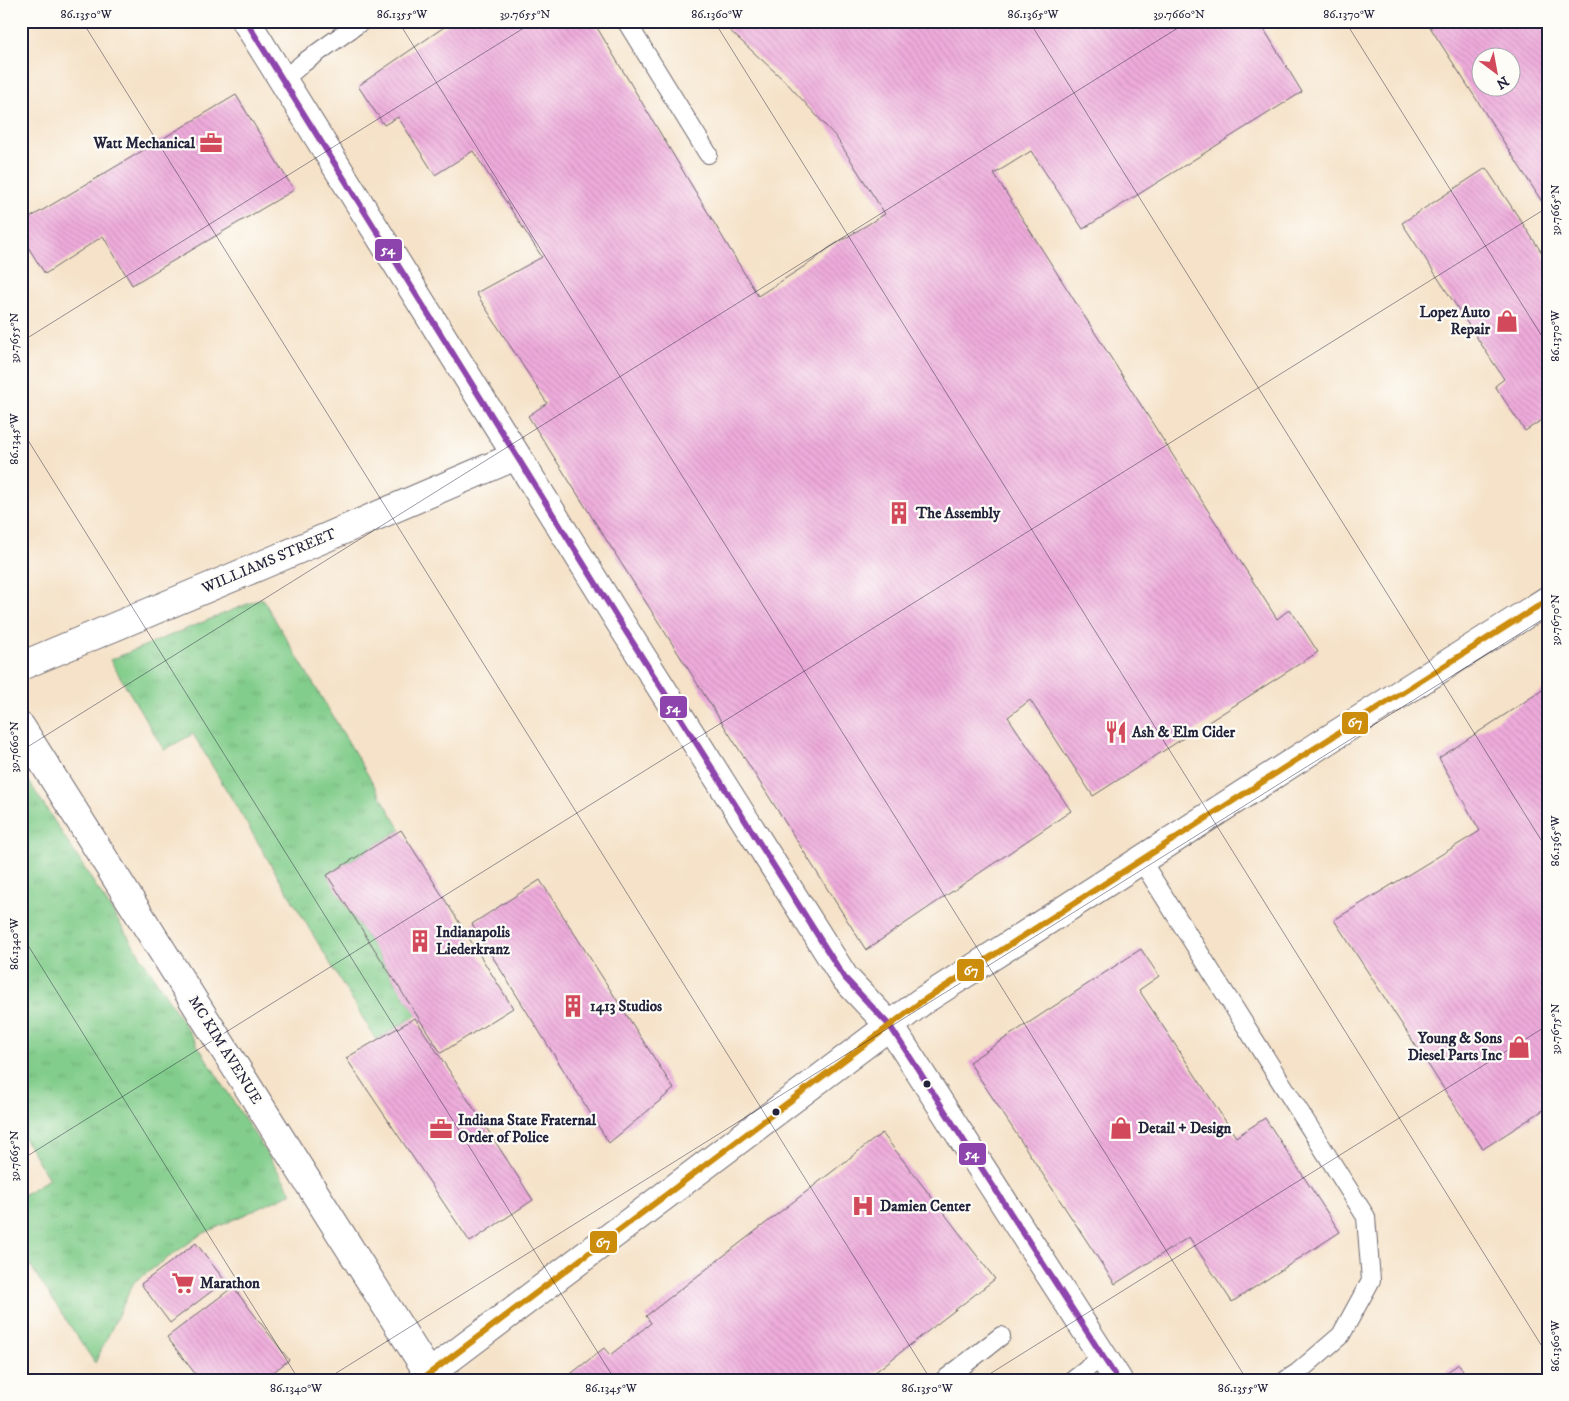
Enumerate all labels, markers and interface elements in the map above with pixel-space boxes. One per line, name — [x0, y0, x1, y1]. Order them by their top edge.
text: 86.1350°W — [60, 7, 113, 22]
text: 86.1355°W — [377, 7, 428, 22]
text: 39.7655°N — [500, 7, 551, 22]
text: 86.1360°W — [691, 7, 744, 22]
text: 86.1365°W — [1007, 7, 1060, 22]
text: 39.7660°N — [1153, 7, 1205, 22]
text: 86.1370°W — [1323, 7, 1376, 22]
north arrow — [1472, 48, 1522, 98]
text: N — [1492, 71, 1512, 93]
office icon: Watt Mechanical — [198, 130, 224, 156]
place label: Watt Mechanical — [93, 134, 195, 153]
text: 39.7665°N — [1548, 184, 1563, 236]
line badge: 54 — [374, 238, 403, 262]
text: 54 — [380, 241, 396, 259]
place label: Lopez Auto Repair — [1420, 303, 1491, 339]
shop icon: Lopez Auto Repair — [1494, 308, 1520, 334]
text: 86.1370°W — [1548, 309, 1563, 362]
text: 39.7655°N — [7, 312, 22, 363]
text: 86.1345°W — [7, 412, 22, 465]
building icon: The Assembly — [886, 500, 912, 526]
place label: The Assembly — [915, 504, 1001, 523]
street label: WILLIAMS STREET — [198, 524, 340, 598]
text: 39.7670°N — [1548, 594, 1563, 646]
line badge: 54 — [659, 695, 688, 719]
text: 54 — [665, 699, 681, 717]
line badge: 67 — [1341, 711, 1369, 735]
text: 67 — [1348, 714, 1362, 732]
restaurant icon: Ash & Elm Cider — [1103, 719, 1129, 745]
text: 39.7660°N — [7, 721, 22, 773]
place label: Ash & Elm Cider — [1131, 723, 1235, 742]
text: 86.1365°W — [1548, 814, 1563, 867]
text: 86.1340°W — [7, 917, 22, 970]
place label: Indianapolis Liederkranz — [436, 923, 510, 959]
building icon: Indianapolis Liederkranz — [407, 928, 433, 954]
line badge: 67 — [956, 958, 985, 982]
text: 67 — [964, 962, 978, 980]
street label: MC KIM AVENUE — [184, 992, 266, 1108]
building icon: 1413 Studios — [560, 993, 586, 1019]
place label: 1413 Studios — [590, 997, 662, 1016]
text: 39.7675°N — [1548, 1003, 1563, 1055]
place label: Young & Sons Diesel Parts Inc — [1408, 1029, 1503, 1065]
shop icon: Young & Sons Diesel Parts Inc — [1506, 1034, 1532, 1060]
unlabelled marker — [922, 1079, 932, 1089]
unlabelled marker — [771, 1107, 781, 1117]
place label: Indiana State Fraternal Order of Police — [458, 1111, 597, 1147]
shop icon: Detail + Design — [1108, 1115, 1134, 1141]
office icon: Indiana State Fraternal Order of Police — [428, 1116, 454, 1142]
place label: Detail + Design — [1138, 1119, 1231, 1138]
text: 39.7665°N — [7, 1130, 22, 1182]
line badge: 54 — [958, 1142, 987, 1166]
text: 54 — [964, 1145, 980, 1163]
hospital icon: Damien Center — [850, 1193, 876, 1219]
place label: Damien Center — [880, 1197, 971, 1216]
line badge: 67 — [589, 1230, 618, 1254]
text: 67 — [596, 1234, 610, 1252]
supermarket icon: Marathon — [170, 1270, 196, 1296]
place label: Marathon — [200, 1274, 260, 1293]
text: 86.1360°W — [1548, 1319, 1563, 1372]
text: 86.1340°W — [270, 1381, 323, 1396]
text: 86.1345°W — [585, 1381, 638, 1396]
text: 86.1350°W — [901, 1381, 954, 1396]
text: 86.1355°W — [1218, 1381, 1269, 1396]

